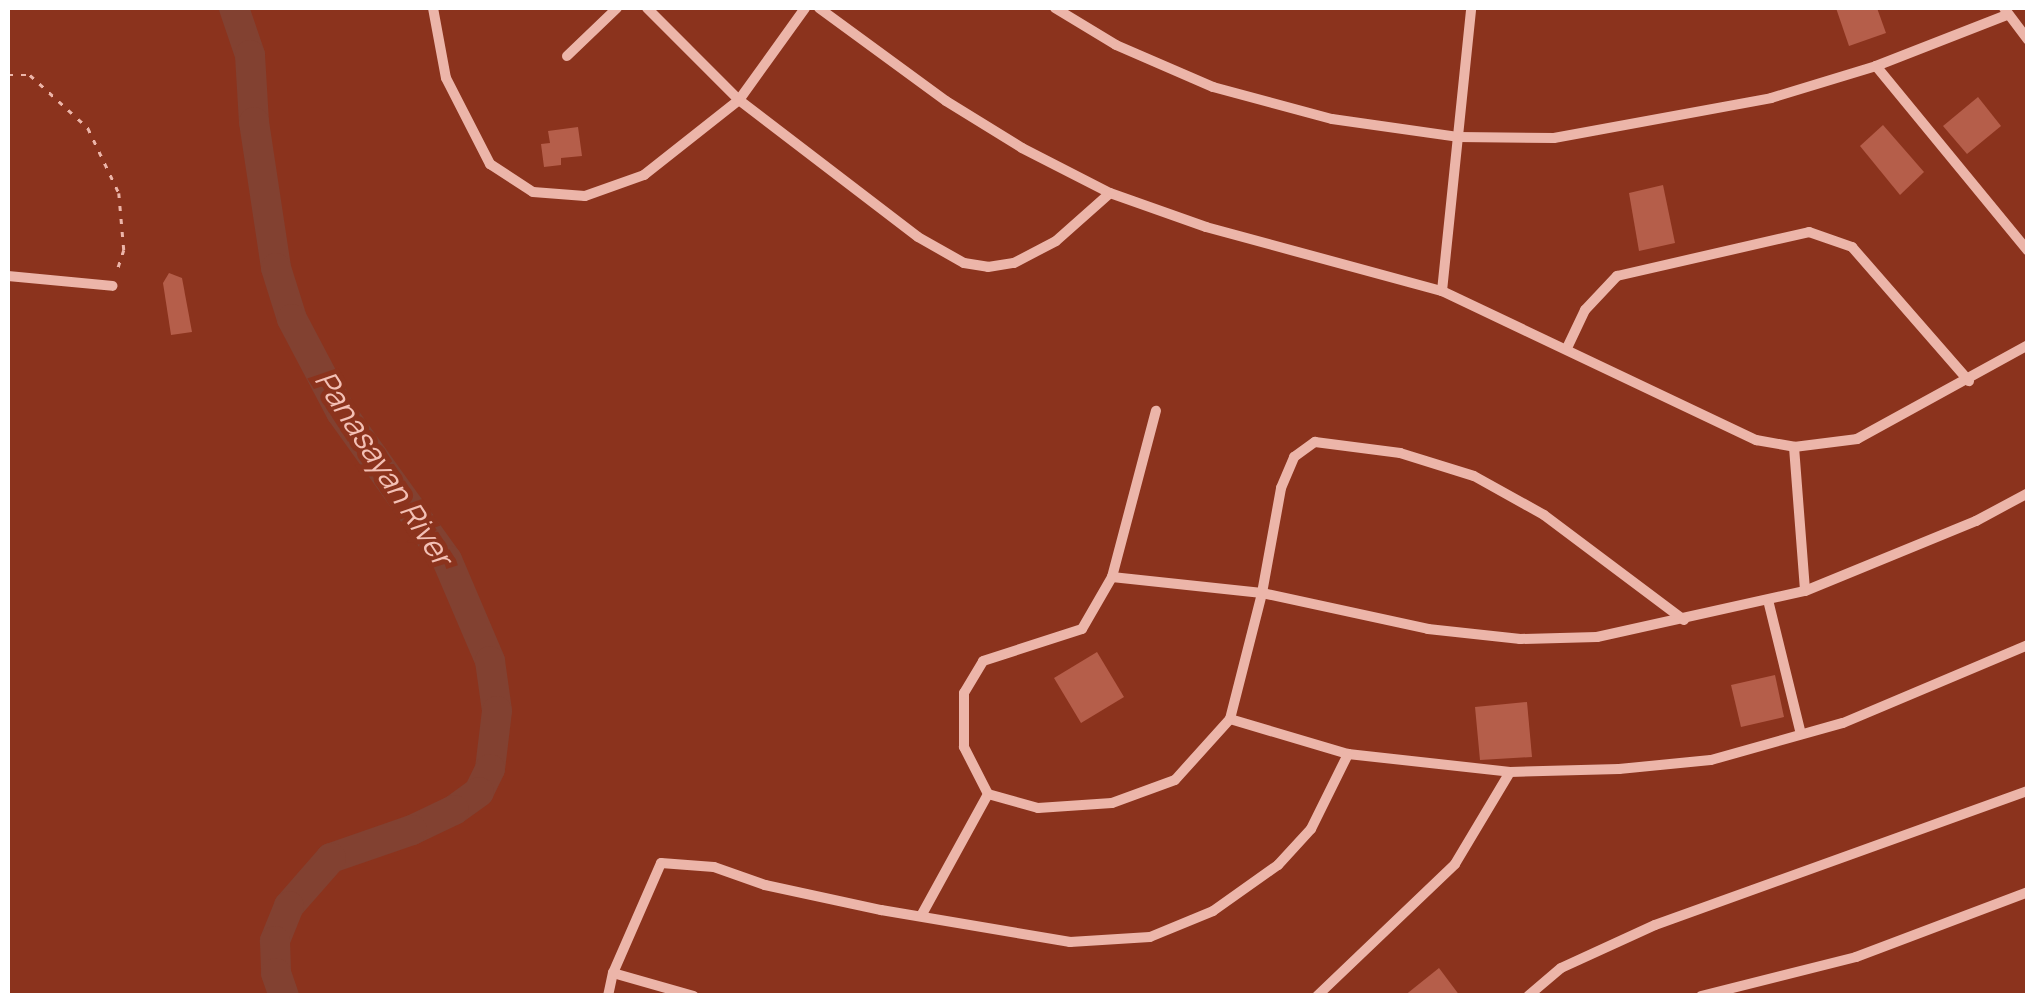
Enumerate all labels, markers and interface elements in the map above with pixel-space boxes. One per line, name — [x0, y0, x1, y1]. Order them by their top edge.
water label: Panasayan River — [308, 364, 460, 572]

